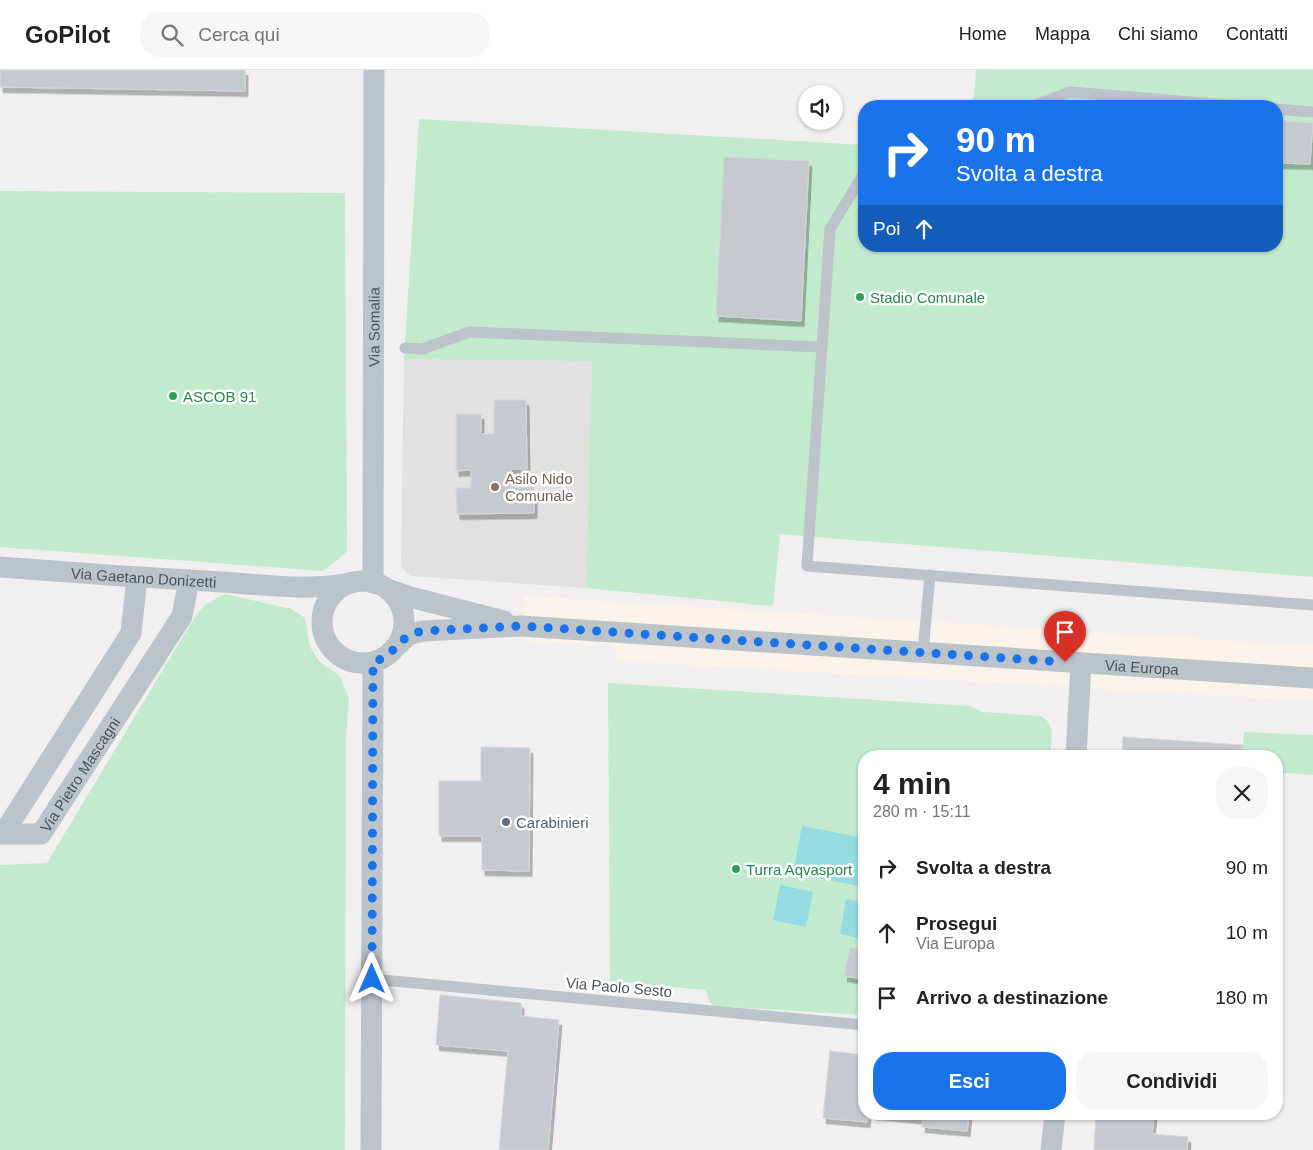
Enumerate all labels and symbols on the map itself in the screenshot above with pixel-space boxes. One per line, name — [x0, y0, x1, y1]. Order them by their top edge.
street label: Via Somalia — [365, 286, 382, 367]
place label: Stadio Comunale — [870, 289, 985, 306]
marker: Stadio Comunale — [854, 291, 866, 303]
place label: ASCOB 91 — [183, 388, 256, 405]
marker: ASCOB 91 — [167, 390, 179, 402]
place label: Asilo Nido Comunale — [505, 470, 573, 504]
marker: Asilo Nido Comunale — [489, 481, 501, 493]
street label: Via Gaetano Donizetti — [70, 564, 217, 590]
pin — [1044, 611, 1086, 662]
street label: Via Europa — [1104, 656, 1180, 678]
street label: Via Pietro Mascagni — [36, 714, 123, 835]
place label: Carabinieri — [516, 814, 589, 831]
marker: Carabinieri — [500, 816, 512, 828]
place label: Turra Aqvasport — [746, 861, 853, 878]
marker: Turra Aqvasport — [730, 863, 742, 875]
position arrow — [345, 952, 397, 1004]
street label: Via Paolo Sesto — [565, 974, 673, 1000]

